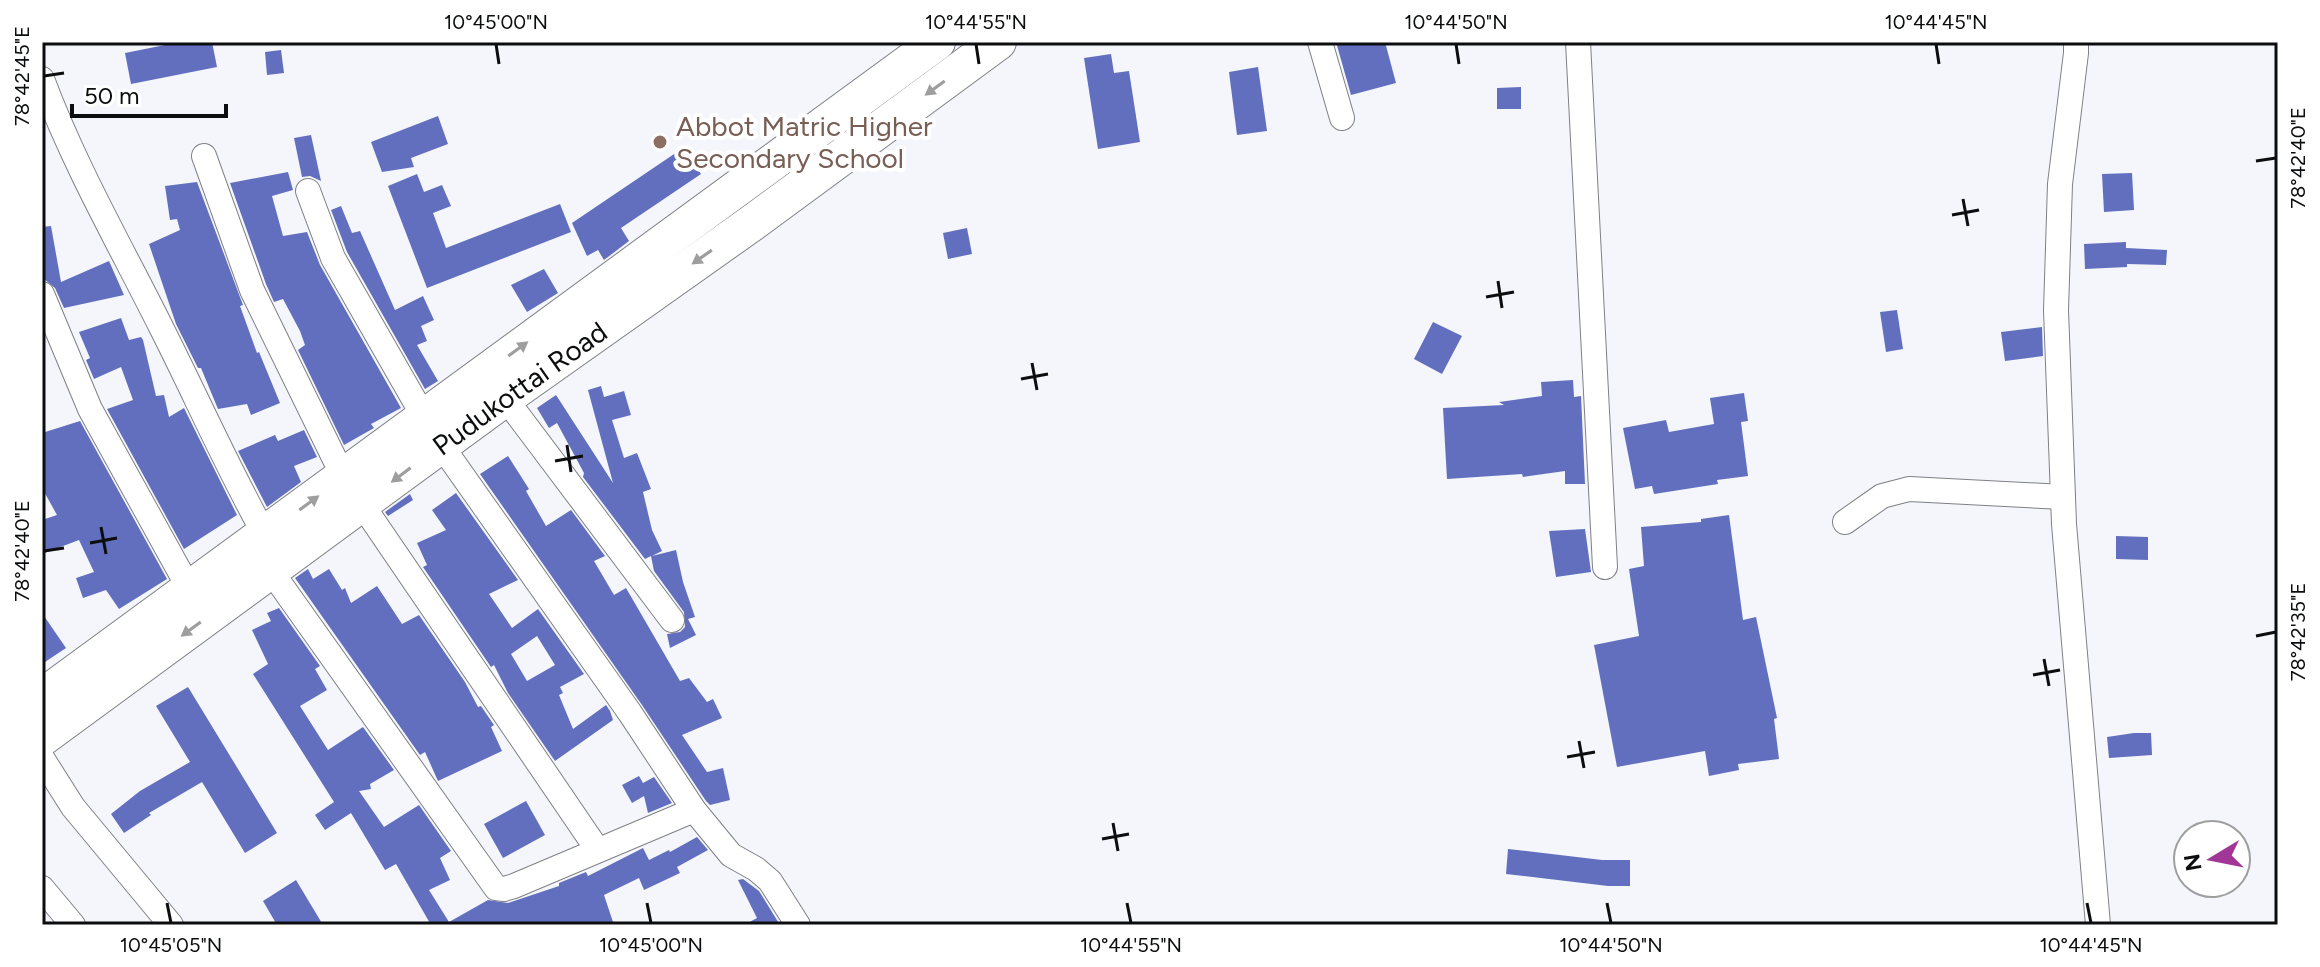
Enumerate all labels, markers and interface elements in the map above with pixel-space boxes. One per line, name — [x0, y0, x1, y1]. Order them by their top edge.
text: 10°45'00"N — [444, 10, 548, 34]
text: 10°44'55"N — [925, 10, 1027, 34]
text: 10°44'50"N — [1404, 10, 1508, 34]
text: 10°44'45"N — [1884, 10, 1988, 34]
text: 78°42'45"E — [10, 26, 34, 126]
scale bar — [72, 68, 226, 118]
one-way arrow — [925, 80, 946, 96]
text: 50 m — [84, 81, 140, 110]
text: 78°42'40"E — [2286, 107, 2310, 209]
place label: Abbot Matric Higher Secondary School — [676, 109, 933, 175]
marker: Abbot Matric Higher Secondary School — [651, 133, 669, 151]
one-way arrow — [692, 250, 713, 265]
street label: Pudukottai Road — [426, 314, 613, 462]
one-way arrow — [507, 341, 529, 357]
one-way arrow — [391, 467, 411, 483]
one-way arrow — [299, 496, 319, 512]
text: 78°42'40"E — [10, 500, 34, 602]
text: 78°42'35"E — [2286, 583, 2310, 681]
one-way arrow — [181, 621, 202, 637]
north arrow — [2172, 819, 2252, 899]
text: N — [2178, 852, 2208, 873]
text: 10°45'05"N — [120, 933, 222, 957]
text: 10°45'00"N — [599, 933, 703, 957]
text: 10°44'55"N — [1080, 933, 1182, 957]
text: 10°44'50"N — [1559, 933, 1663, 957]
text: 10°44'45"N — [2039, 933, 2143, 957]

